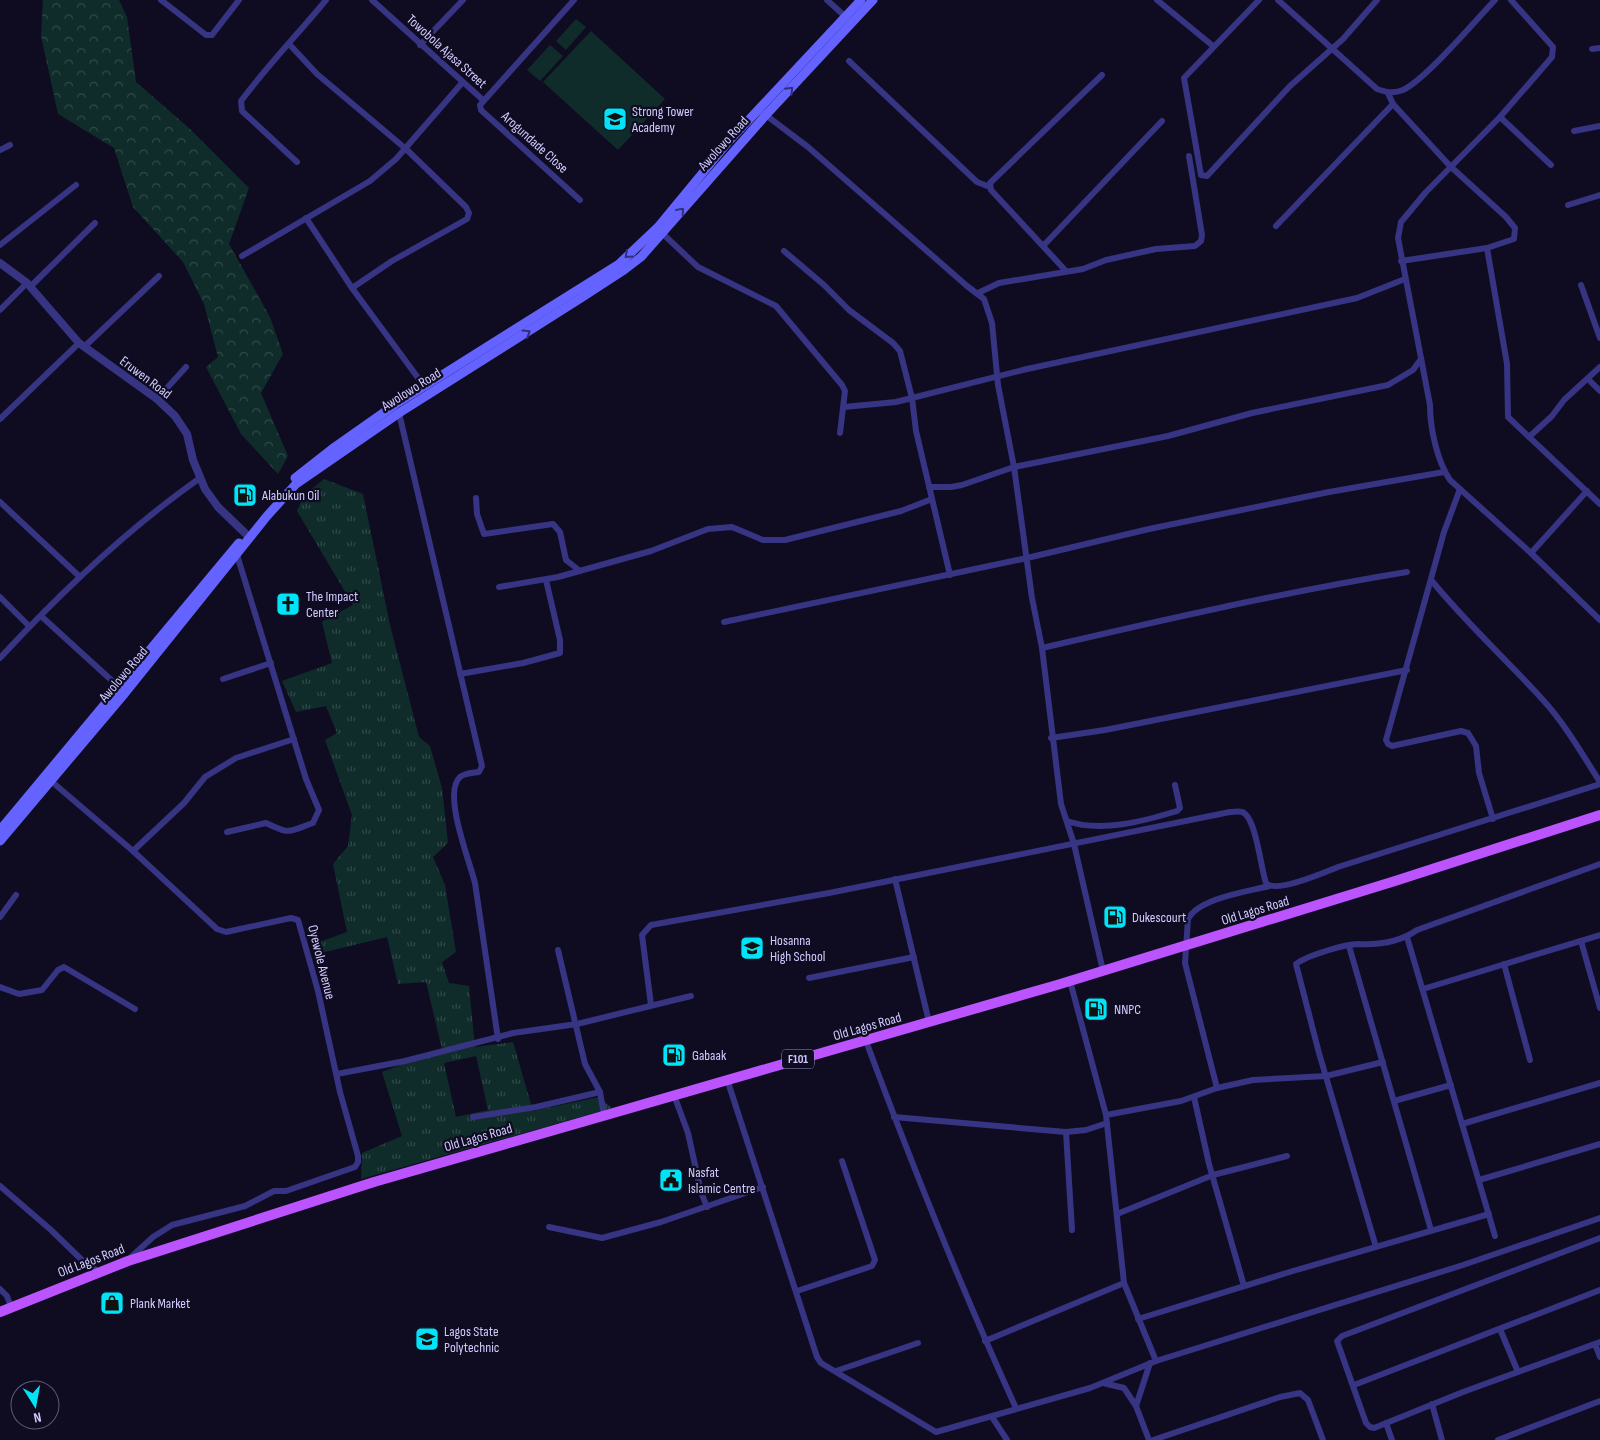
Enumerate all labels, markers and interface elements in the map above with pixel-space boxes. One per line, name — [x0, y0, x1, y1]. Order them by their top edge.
street label: Towobola Ajasa Street — [403, 11, 490, 92]
one-way arrow — [784, 87, 793, 96]
place label: Strong Tower Academy — [631, 103, 694, 136]
school or university icon: Strong Tower Academy — [602, 106, 628, 132]
street label: Arogundade Close — [497, 107, 572, 177]
street label: Awolowo Road — [694, 113, 752, 175]
one-way arrow — [675, 208, 684, 217]
one-way arrow — [625, 250, 634, 259]
one-way arrow — [522, 329, 531, 339]
street label: Eruwen Road — [116, 352, 175, 403]
street label: Awolowo Road — [378, 364, 444, 415]
fuel station icon: Alabukun Oil — [232, 482, 258, 508]
place label: Alabukun Oil — [261, 487, 319, 504]
place label: The Impact Center — [306, 588, 358, 621]
church icon: The Impact Center — [275, 591, 301, 617]
street label: Awolowo Road — [95, 643, 152, 706]
street label: Old Lagos Road — [1219, 892, 1291, 929]
fuel station icon: Dukescourt — [1102, 904, 1128, 930]
place label: Dukescourt — [1132, 909, 1186, 926]
street label: Oyewole Avenue — [304, 923, 339, 1001]
place label: Hosanna High School — [770, 932, 825, 965]
school or university icon: Hosanna High School — [739, 935, 765, 961]
fuel station icon: NNPC — [1083, 996, 1109, 1022]
place label: NNPC — [1114, 1001, 1141, 1018]
street label: Old Lagos Road — [831, 1009, 903, 1044]
fuel station icon: Gabaak — [661, 1042, 687, 1068]
place label: Gabaak — [692, 1047, 727, 1064]
road number: F101 — [782, 1050, 814, 1068]
street label: Old Lagos Road — [442, 1120, 514, 1155]
place label: Nasfat Islamic Centre — [688, 1164, 755, 1197]
public building icon: Nasfat Islamic Centre — [658, 1167, 684, 1193]
street label: Old Lagos Road — [55, 1240, 127, 1281]
shop icon: Plank Market — [99, 1290, 125, 1316]
place label: Plank Market — [130, 1295, 190, 1312]
place label: Lagos State Polytechnic — [444, 1323, 499, 1356]
school or university icon: Lagos State Polytechnic — [414, 1326, 440, 1352]
north arrow — [10, 1380, 60, 1430]
text: N — [32, 1408, 43, 1426]

